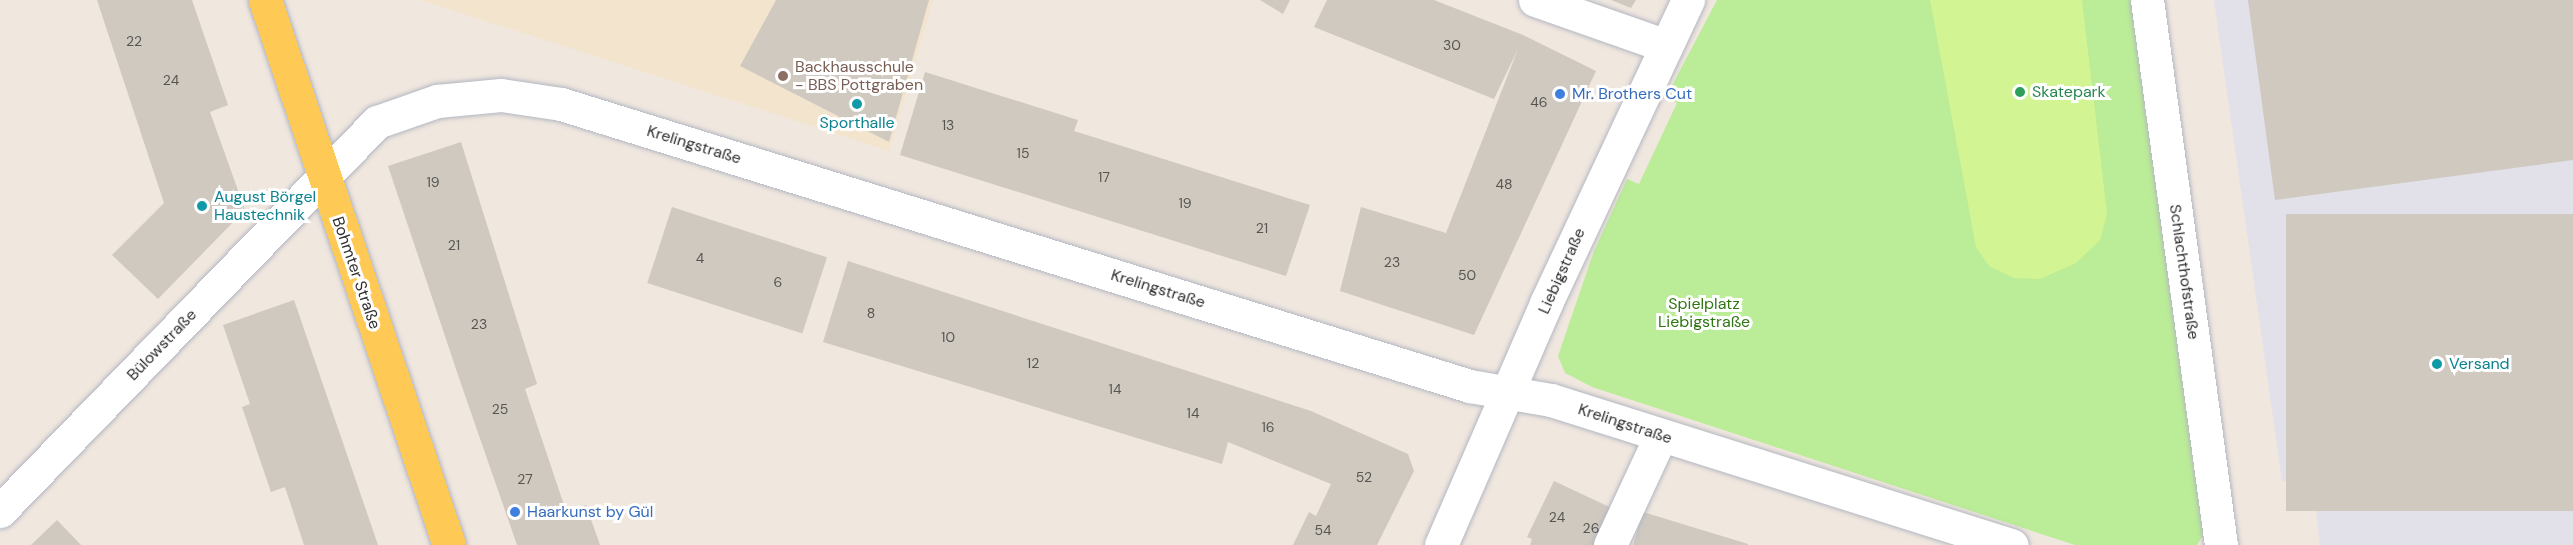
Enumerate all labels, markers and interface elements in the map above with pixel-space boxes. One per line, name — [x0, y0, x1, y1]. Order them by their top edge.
house number: 22 — [126, 33, 142, 49]
house number: 30 — [1443, 37, 1461, 53]
place label: Backhausschule - BBS Pottgraben — [795, 57, 923, 95]
marker: Backhausschule - BBS Pottgraben — [776, 69, 790, 83]
house number: 24 — [163, 72, 179, 88]
place label: Skatepark — [2032, 82, 2106, 102]
place label: Mr. Brothers Cut — [1572, 84, 1692, 104]
marker: Skatepark — [2013, 85, 2027, 99]
marker: Mr. Brothers Cut — [1553, 87, 1567, 101]
house number: 46 — [1530, 94, 1548, 110]
marker: Sporthalle — [850, 97, 864, 111]
place label: Sporthalle — [819, 113, 895, 133]
house number: 13 — [942, 117, 954, 133]
street label: Krelingstraße — [645, 122, 743, 168]
house number: 15 — [1017, 145, 1029, 161]
house number: 17 — [1098, 169, 1110, 185]
house number: 19 — [426, 174, 440, 190]
house number: 48 — [1495, 176, 1513, 192]
place label: August Börgel Haustechnik — [214, 187, 316, 225]
house number: 19 — [1178, 195, 1192, 211]
marker: August Börgel Haustechnik — [195, 199, 209, 213]
street label: Schlachthofstraße — [2165, 203, 2203, 341]
street label: Bohmter Straße — [328, 214, 384, 332]
house number: 21 — [1256, 220, 1268, 236]
street label: Liebigstraße — [1534, 225, 1590, 317]
house number: 21 — [448, 237, 460, 253]
house number: 4 — [696, 250, 704, 266]
house number: 23 — [1384, 254, 1400, 270]
street label: Krelingstraße — [1109, 266, 1207, 312]
house number: 50 — [1458, 267, 1476, 283]
house number: 6 — [774, 274, 782, 290]
park label: Spielplatz Liebigstraße — [1658, 294, 1750, 332]
street label: Bülowstraße — [123, 305, 201, 385]
house number: 8 — [867, 305, 875, 321]
house number: 23 — [471, 316, 487, 332]
house number: 10 — [941, 329, 955, 345]
place label: Versand — [2449, 354, 2510, 374]
house number: 12 — [1027, 355, 1039, 371]
marker: Versand — [2430, 357, 2444, 371]
house number: 14 — [1109, 381, 1121, 397]
street label: Krelingstraße — [1576, 400, 1674, 448]
house number: 25 — [492, 401, 508, 417]
house number: 14 — [1187, 405, 1199, 421]
house number: 16 — [1261, 419, 1275, 435]
house number: 52 — [1356, 469, 1372, 485]
house number: 27 — [517, 471, 533, 487]
place label: Haarkunst by Gül — [527, 502, 653, 522]
marker: Haarkunst by Gül — [508, 505, 522, 519]
house number: 24 — [1549, 509, 1565, 525]
house number: 26 — [1583, 520, 1599, 536]
house number: 54 — [1314, 522, 1332, 538]

